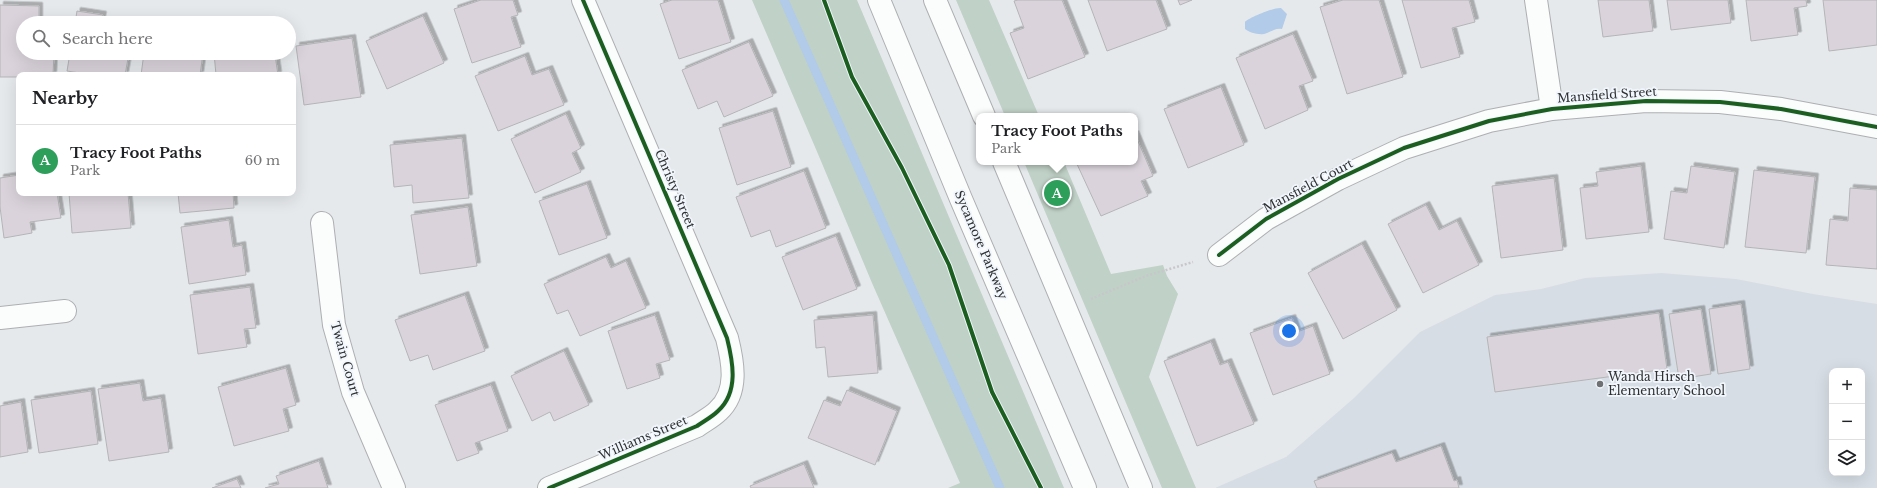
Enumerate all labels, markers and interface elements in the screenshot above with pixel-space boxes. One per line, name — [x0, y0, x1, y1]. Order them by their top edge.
search box — [16, 16, 296, 60]
icon: search — [30, 27, 52, 49]
text: Search here — [62, 29, 153, 48]
street label: Mansfield Street — [1557, 84, 1658, 105]
text: Nearby — [32, 88, 98, 109]
popup — [976, 113, 1138, 165]
text: Tracy Foot Paths — [991, 121, 1123, 140]
text: Park — [991, 140, 1021, 157]
text: Tracy Foot Paths — [70, 143, 202, 162]
street label: Christy Street — [652, 147, 699, 231]
text: A — [40, 152, 50, 169]
text: 60 m — [245, 152, 280, 169]
street label: Mansfield Court — [1260, 155, 1356, 216]
text: Park — [70, 162, 100, 179]
pin: A — [1044, 178, 1070, 208]
street label: Sycamore Parkway — [952, 188, 1011, 302]
street label: Twain Court — [328, 320, 363, 398]
your location — [1279, 321, 1299, 341]
map controls — [1829, 368, 1865, 476]
button: + — [1829, 368, 1865, 404]
place label: Wanda Hirsch Elementary School — [1607, 369, 1725, 398]
marker: Wanda Hirsch Elementary School — [1595, 379, 1605, 389]
button: − — [1829, 404, 1865, 440]
street label: Williams Street — [595, 412, 690, 463]
button: layers — [1829, 440, 1865, 476]

